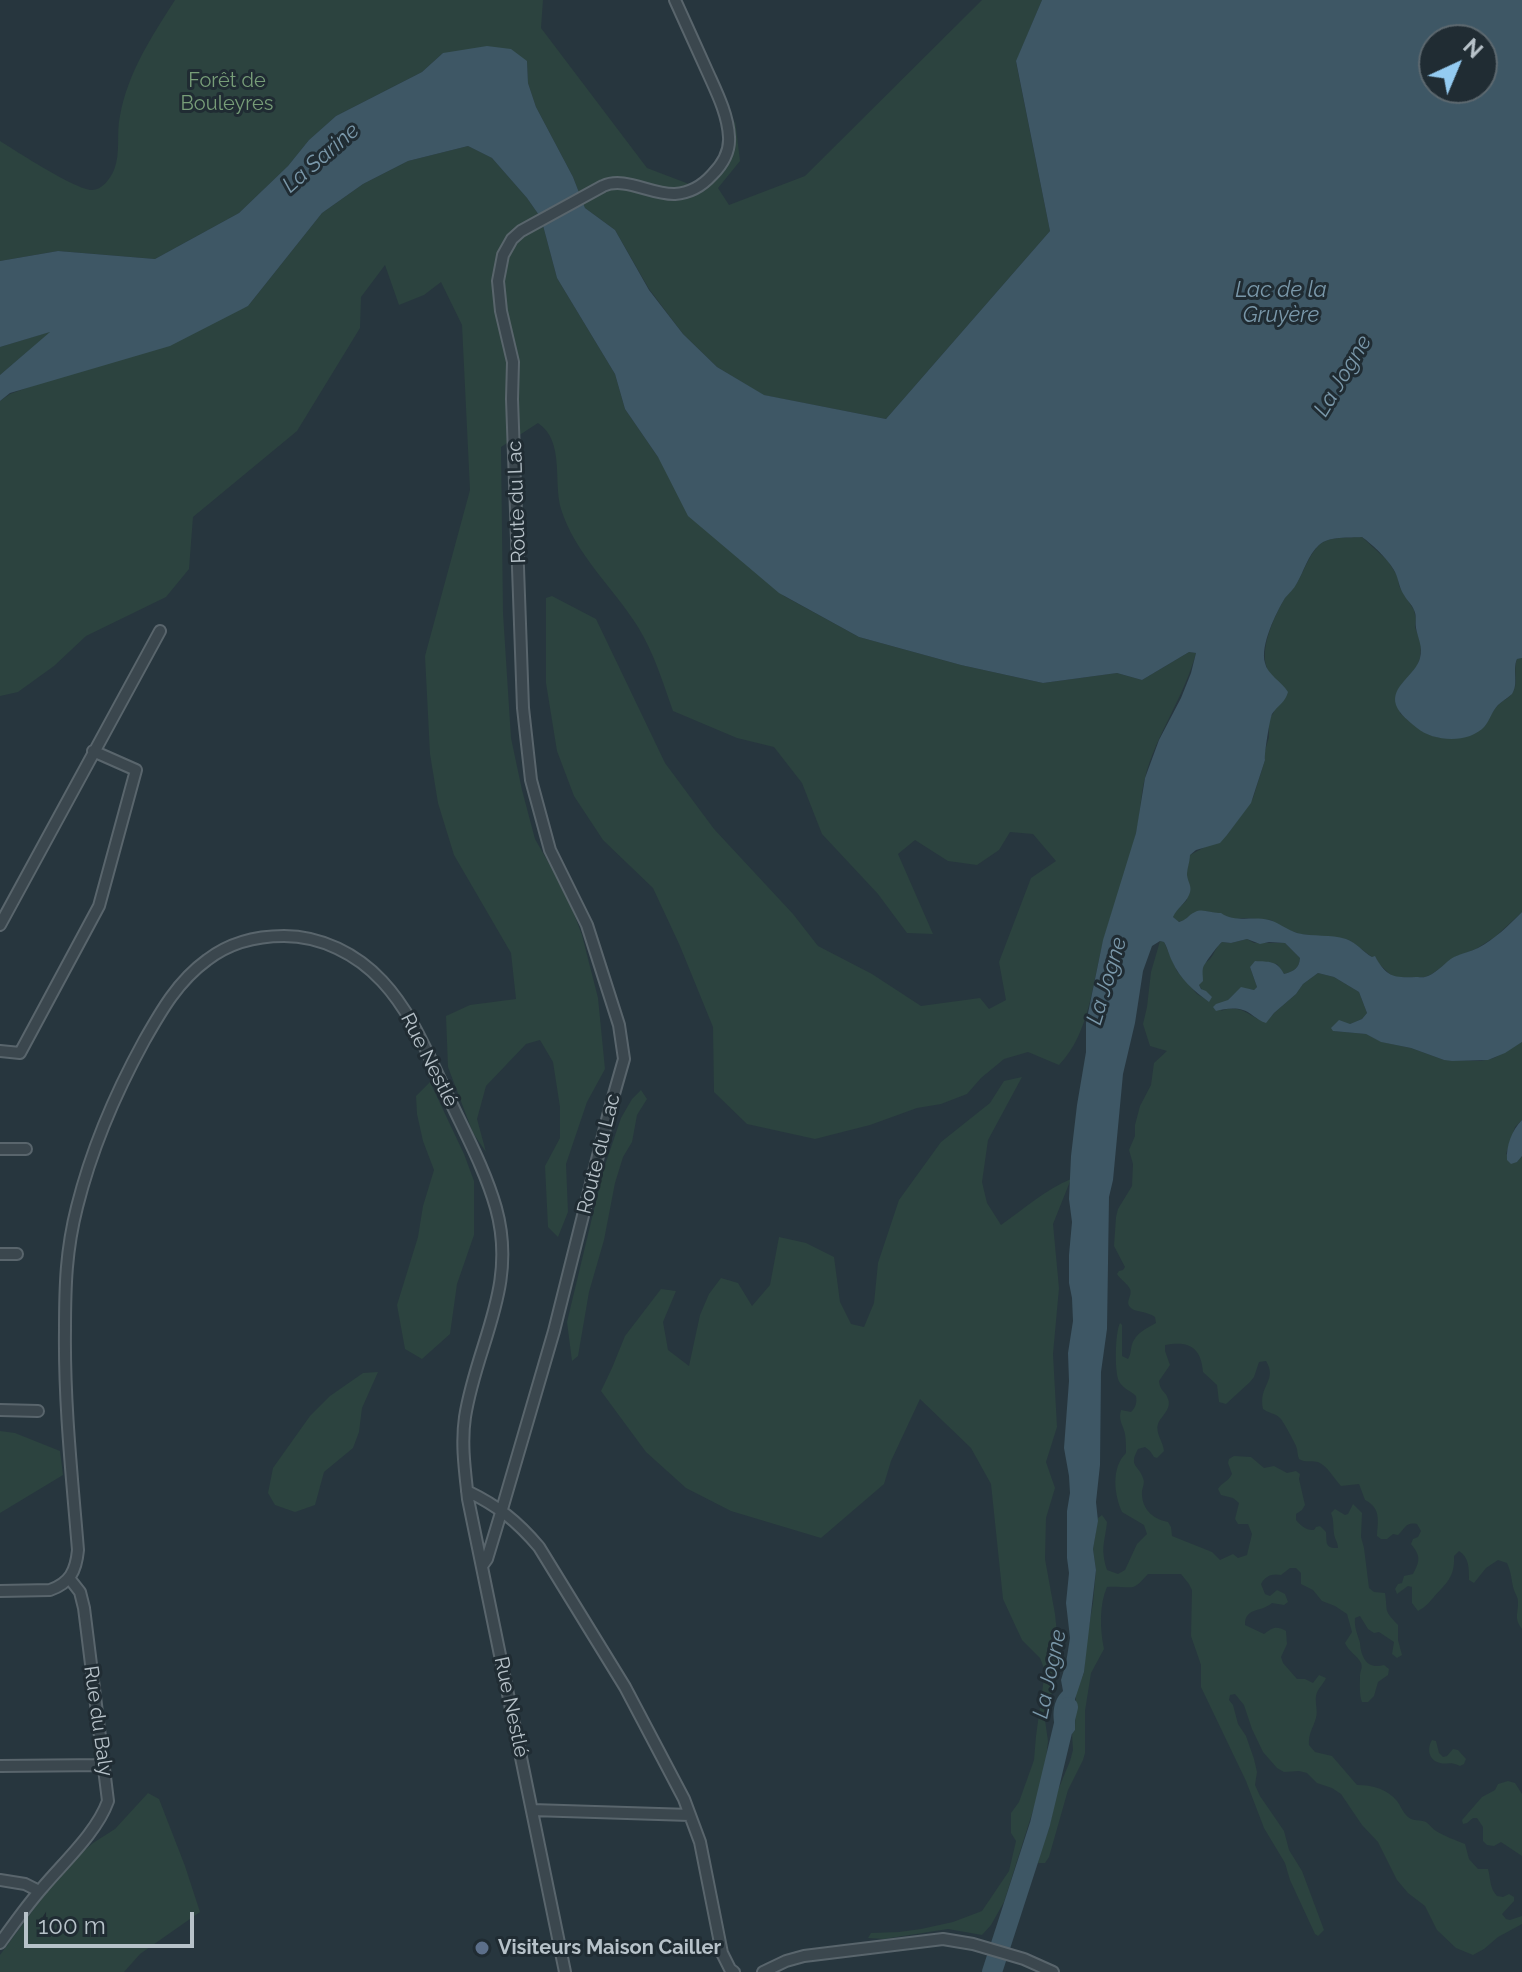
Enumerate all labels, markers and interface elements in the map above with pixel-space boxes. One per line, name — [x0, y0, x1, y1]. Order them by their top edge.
north arrow — [1418, 24, 1498, 104]
text: N — [1458, 33, 1488, 63]
park label: Forêt de Bouleyres — [181, 69, 273, 116]
water label: La Sarine — [277, 118, 365, 198]
water label: Lac de la Gruyère — [1235, 277, 1327, 328]
water label: La Jogne — [1308, 331, 1378, 421]
street label: Route du Lac — [503, 440, 531, 564]
water label: La Jogne — [1081, 934, 1133, 1028]
street label: Rue Nestlé — [395, 1009, 463, 1111]
street label: Route du Lac — [572, 1092, 626, 1216]
water label: La Jogne — [1028, 1627, 1072, 1721]
street label: Rue Nestlé — [489, 1655, 533, 1759]
street label: Rue du Baly — [78, 1664, 118, 1778]
scale bar — [28, 1896, 198, 1946]
text: 100 m — [38, 1911, 106, 1940]
place label: Visiteurs Maison Cailler — [498, 1936, 721, 1960]
marker: Visiteurs Maison Cailler — [473, 1939, 491, 1957]

